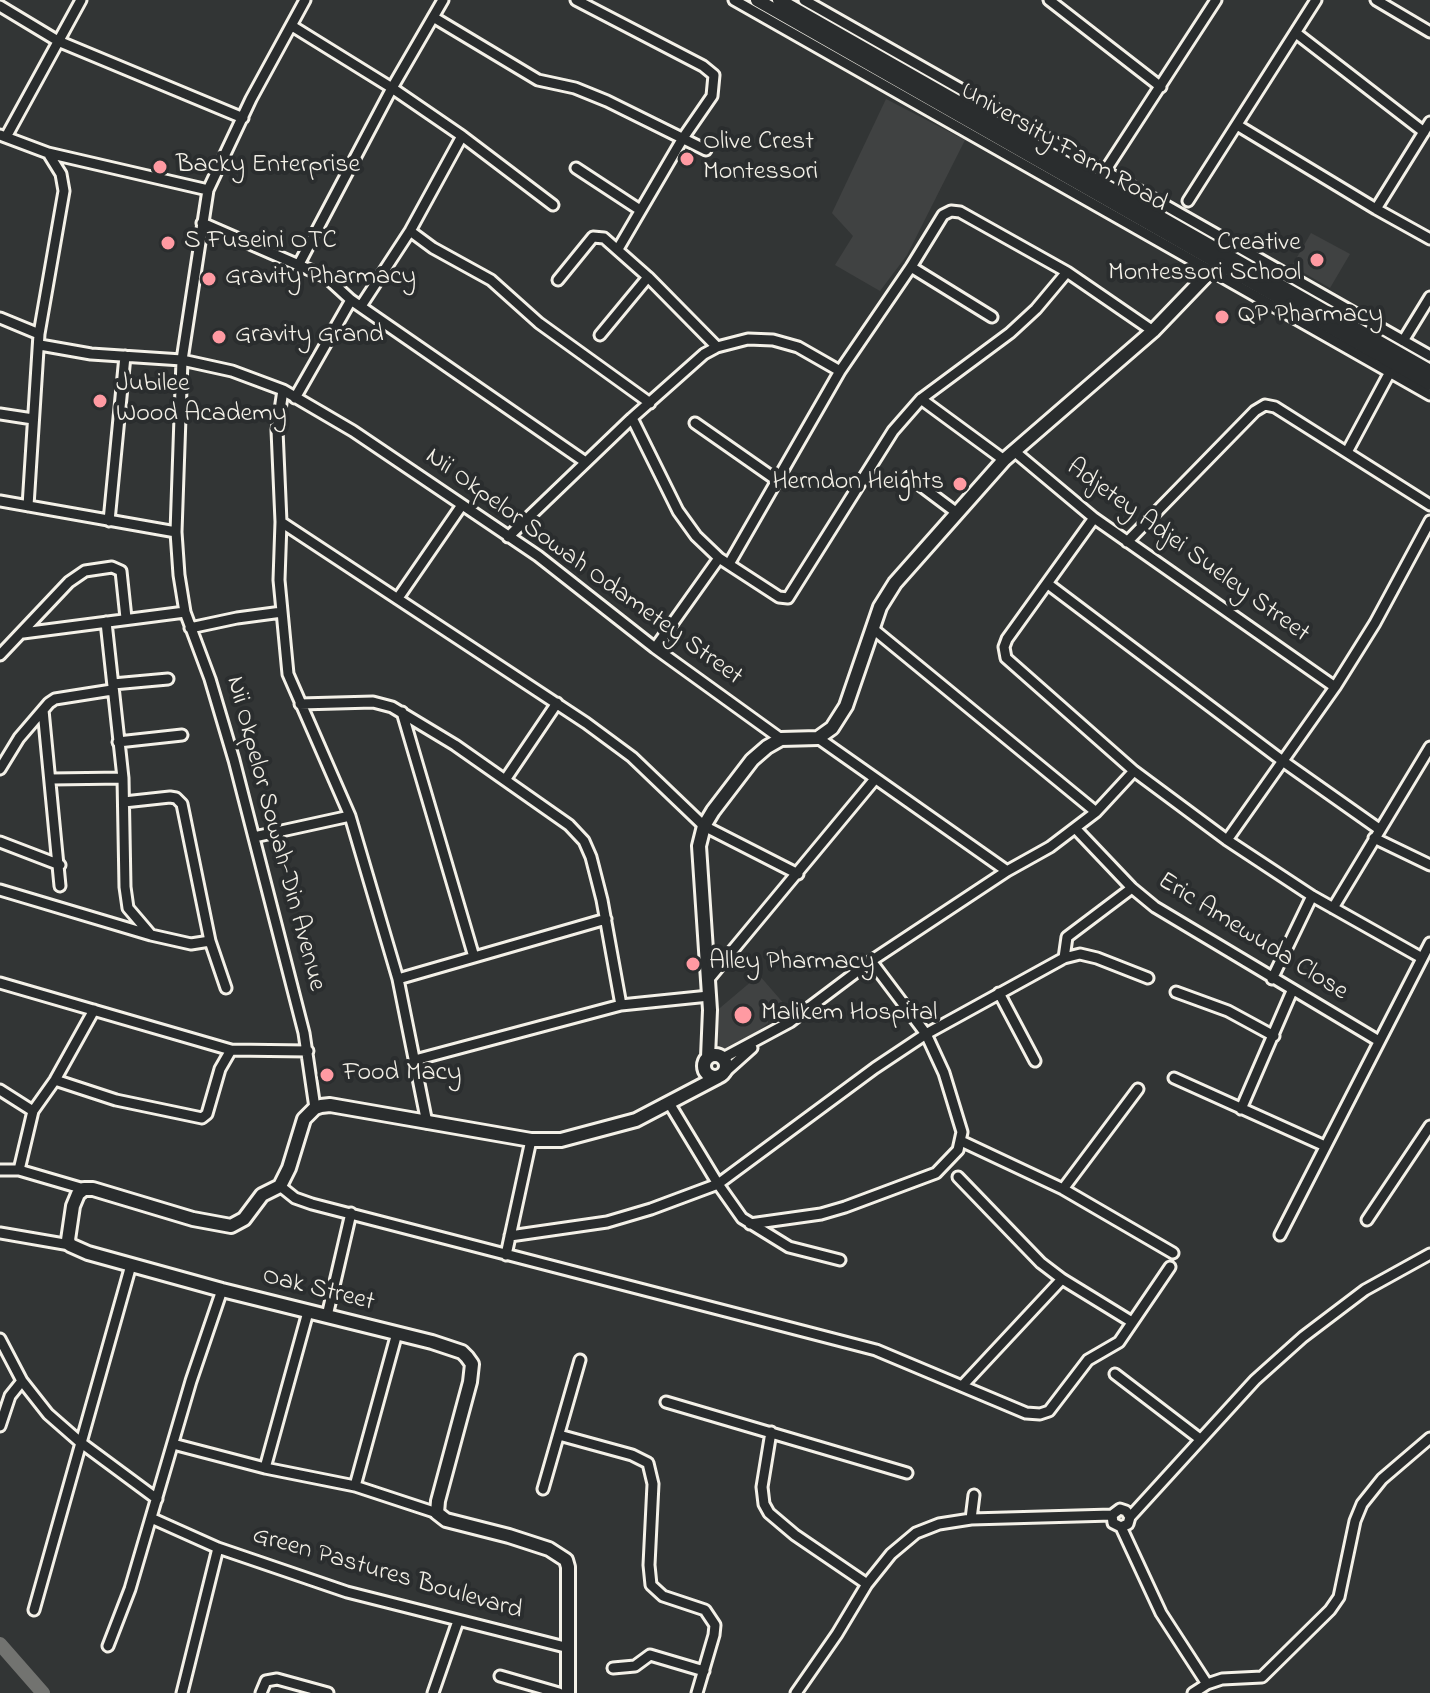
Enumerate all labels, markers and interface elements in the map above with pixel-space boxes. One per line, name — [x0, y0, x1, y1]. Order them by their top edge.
street label: University Farm Road — [954, 77, 1172, 221]
place label: Olive Crest Montessori — [703, 128, 818, 190]
marker: Olive Crest Montessori — [678, 150, 696, 168]
place label: Backy Enterprise — [176, 151, 360, 183]
marker: Backy Enterprise — [151, 158, 169, 176]
place label: S Fuseini OTC — [184, 227, 337, 259]
place label: Creative Montessori School — [1108, 229, 1301, 290]
marker: S Fuseini OTC — [159, 234, 177, 252]
marker: Creative Montessori School — [1308, 251, 1326, 269]
place label: Gravity Pharmacy — [225, 263, 416, 295]
marker: Gravity Pharmacy — [200, 270, 218, 288]
place label: QP Pharmacy — [1238, 301, 1383, 333]
marker: QP Pharmacy — [1213, 308, 1231, 326]
place label: Gravity Grand — [235, 321, 384, 353]
marker: Gravity Grand — [210, 328, 228, 346]
place label: Jubilee Wood Academy — [116, 370, 287, 432]
marker: Jubilee Wood Academy — [91, 392, 109, 410]
street label: Nii Okpelor Sowah Odametey Street — [418, 442, 748, 694]
street label: Adjetey Adjei Sueley Street — [1059, 453, 1315, 651]
place label: Herndon Heights — [773, 468, 944, 500]
marker: Herndon Heights — [951, 475, 969, 493]
street label: Nii Okpelor Sowah-Din Avenue — [217, 673, 331, 995]
street label: Eric Amewuda Close — [1151, 867, 1353, 1009]
place label: Alley Pharmacy — [709, 948, 875, 980]
marker: Alley Pharmacy — [684, 955, 702, 973]
place label: Malikem Hospital — [761, 999, 937, 1031]
marker: Malikem Hospital — [732, 1004, 754, 1026]
place label: Food Macy — [343, 1059, 461, 1091]
marker: Food Macy — [318, 1066, 336, 1084]
street label: Oak Street — [259, 1262, 377, 1320]
street label: Green Pastures Boulevard — [248, 1522, 526, 1628]

